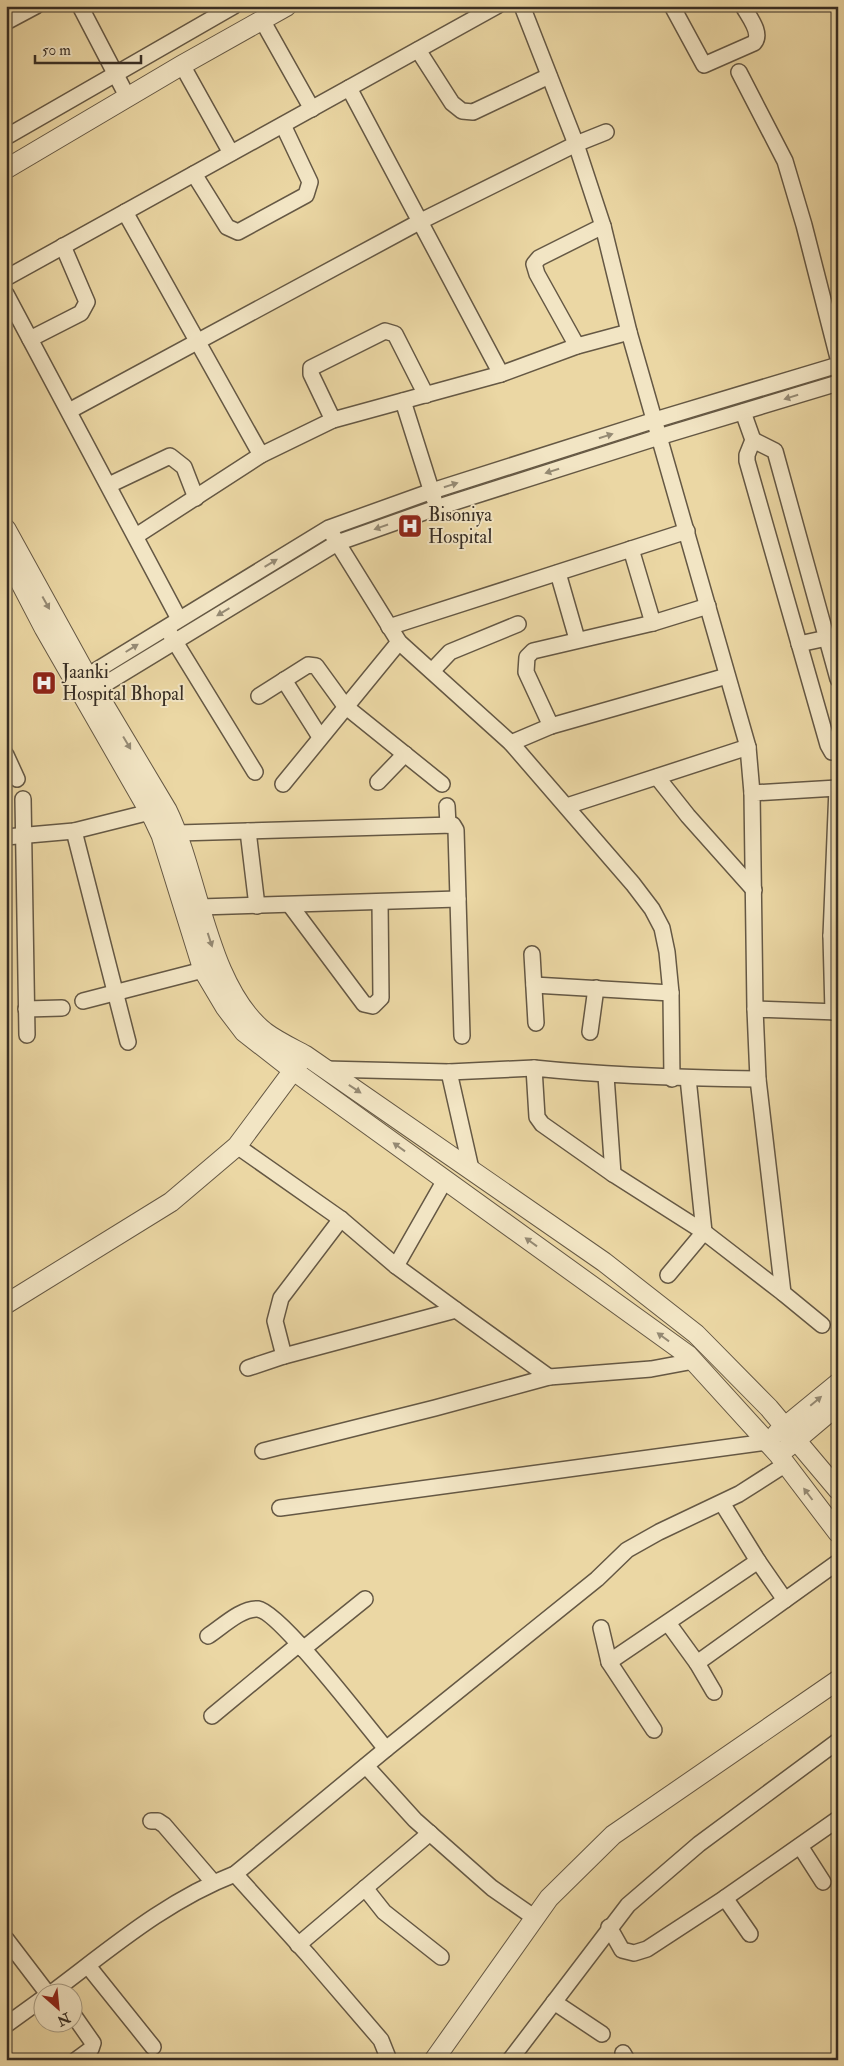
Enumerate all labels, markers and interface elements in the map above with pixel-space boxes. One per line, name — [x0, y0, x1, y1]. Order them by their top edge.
scale bar — [35, 32, 141, 64]
text: 50 m — [42, 41, 71, 60]
one-way arrow — [784, 394, 799, 402]
one-way arrow — [598, 431, 613, 439]
one-way arrow — [545, 467, 560, 475]
one-way arrow — [444, 481, 459, 489]
place label: Bisoniya Hospital — [428, 503, 492, 550]
hospital icon: Bisoniya Hospital — [397, 513, 423, 539]
one-way arrow — [374, 524, 389, 531]
one-way arrow — [264, 559, 277, 568]
one-way arrow — [42, 595, 50, 610]
one-way arrow — [217, 607, 230, 616]
one-way arrow — [125, 643, 138, 653]
place label: Jaanki Hospital Bhopal — [61, 660, 184, 707]
hospital icon: Jaanki Hospital Bhopal — [31, 670, 57, 696]
one-way arrow — [123, 737, 132, 750]
one-way arrow — [207, 933, 215, 948]
one-way arrow — [348, 1084, 362, 1094]
one-way arrow — [392, 1142, 406, 1152]
one-way arrow — [524, 1237, 538, 1247]
one-way arrow — [656, 1332, 670, 1342]
one-way arrow — [809, 1395, 821, 1407]
one-way arrow — [803, 1488, 814, 1501]
north arrow — [32, 1984, 82, 2034]
text: N — [54, 2008, 74, 2030]

